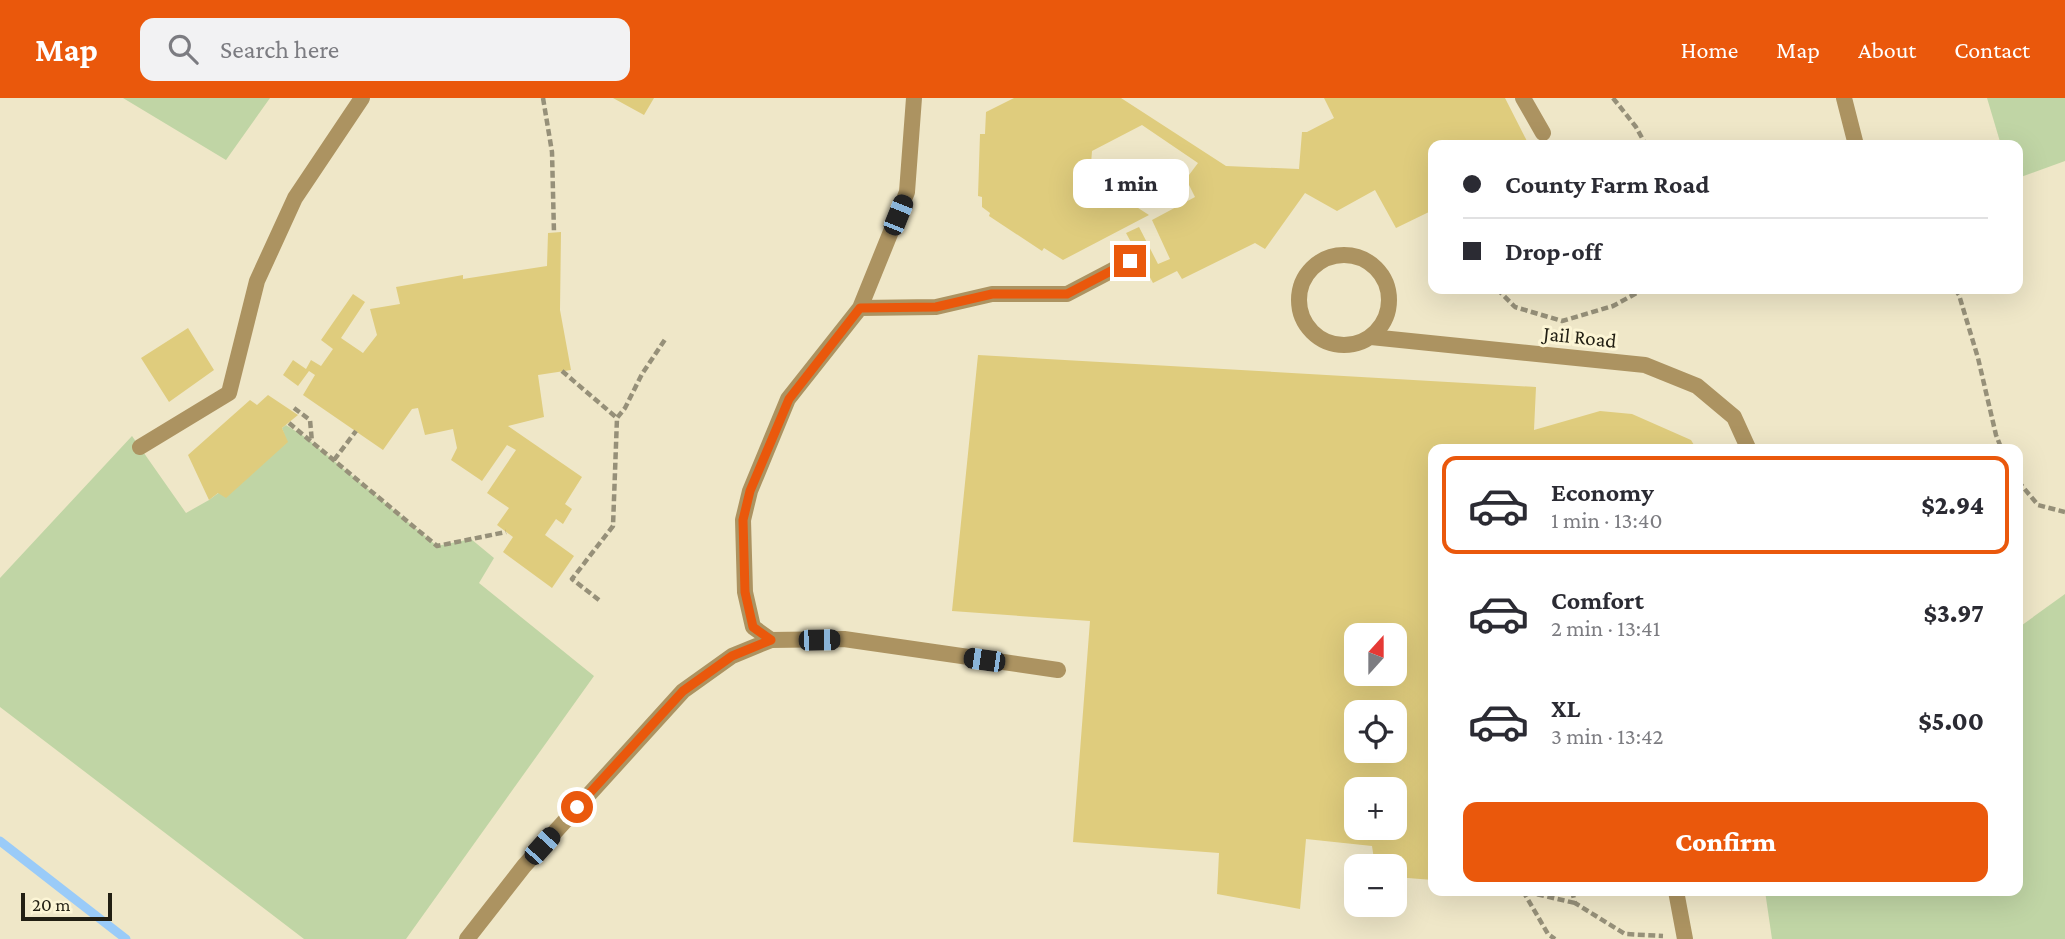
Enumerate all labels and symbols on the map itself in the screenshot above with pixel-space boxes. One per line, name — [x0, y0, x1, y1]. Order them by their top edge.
callout: 1 min — [1072, 159, 1188, 208]
car — [881, 192, 916, 238]
route end — [1114, 245, 1146, 277]
street label: Jail Road — [1540, 321, 1618, 353]
north arrow — [1344, 623, 1407, 686]
car — [798, 629, 841, 651]
car — [962, 647, 1007, 673]
route start — [561, 791, 593, 823]
car — [521, 823, 564, 869]
scale bar — [21, 890, 112, 922]

